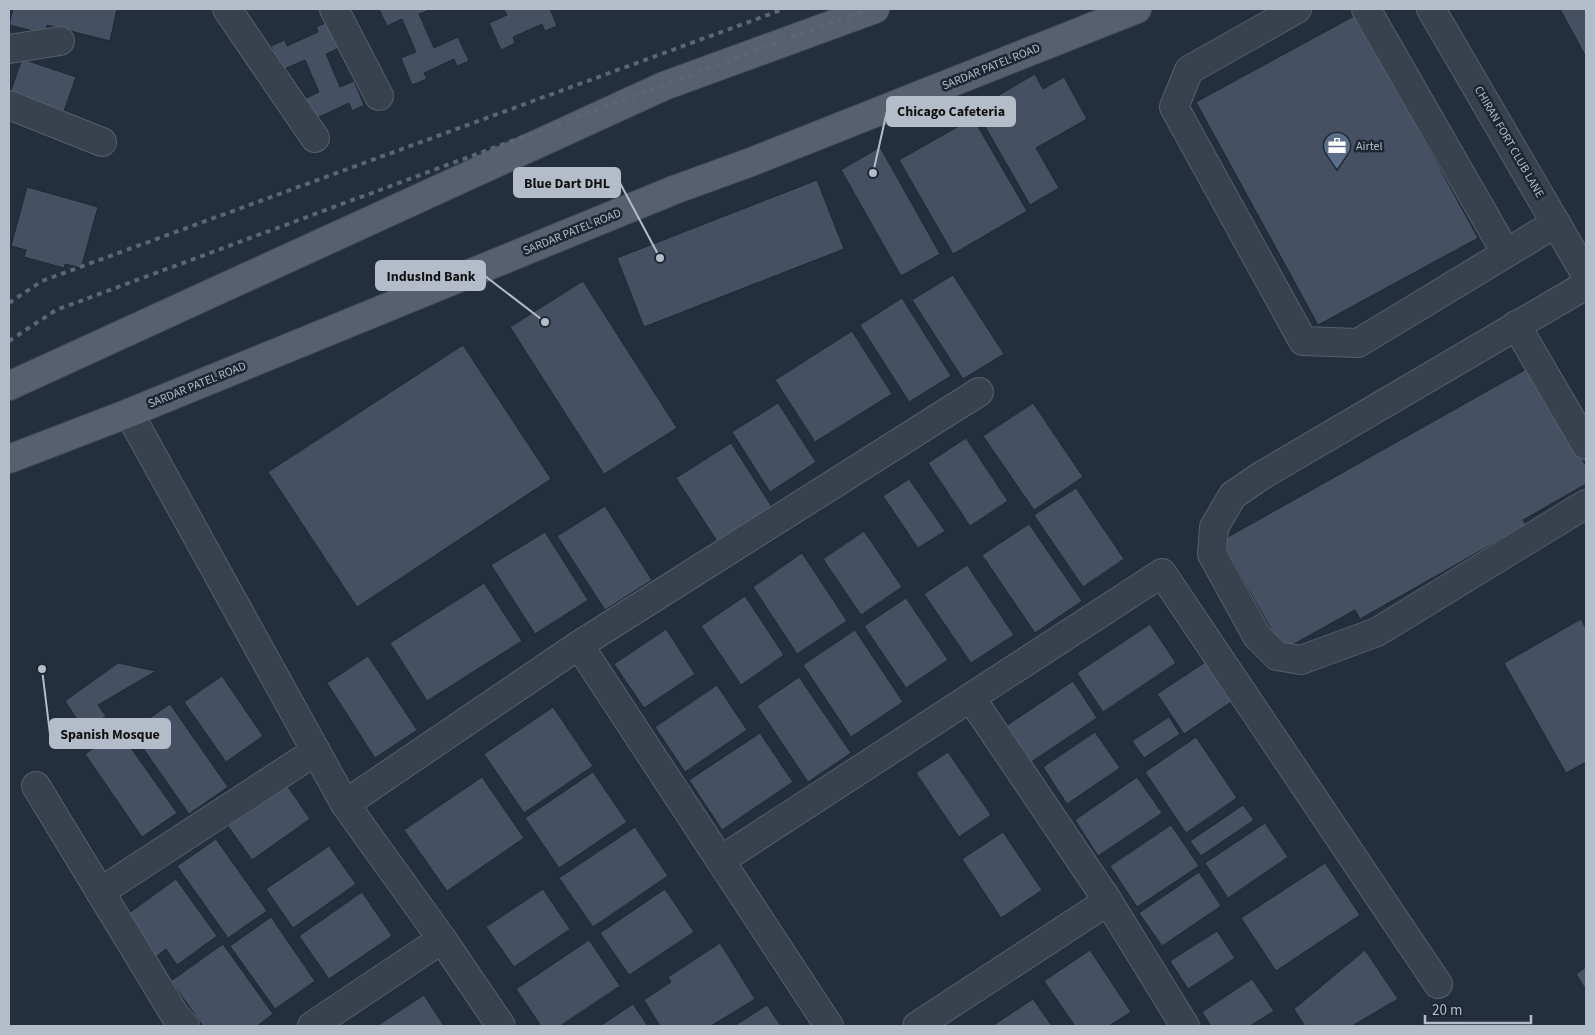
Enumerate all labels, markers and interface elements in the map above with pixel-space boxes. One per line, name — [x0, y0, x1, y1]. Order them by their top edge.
street label: SARDAR PATEL ROAD — [939, 40, 1043, 94]
street label: CHIRAN FORT CLUB LANE — [1470, 83, 1548, 201]
callout: Chicago Cafeteria — [887, 97, 1015, 126]
text: Chicago Cafeteria — [897, 102, 1005, 122]
office icon: Airtel — [1322, 131, 1352, 170]
place label: Airtel — [1356, 138, 1383, 155]
callout: Blue Dart DHL — [514, 168, 620, 197]
text: Blue Dart DHL — [524, 174, 610, 194]
street label: SARDAR PATEL ROAD — [520, 205, 624, 259]
callout: IndusInd Bank — [376, 261, 485, 290]
text: IndusInd Bank — [387, 267, 476, 287]
street label: SARDAR PATEL ROAD — [145, 358, 249, 412]
callout: Spanish Mosque — [50, 719, 170, 748]
text: Spanish Mosque — [60, 725, 160, 745]
scale bar — [1425, 992, 1531, 1024]
text: 20 m — [1432, 1000, 1462, 1021]

